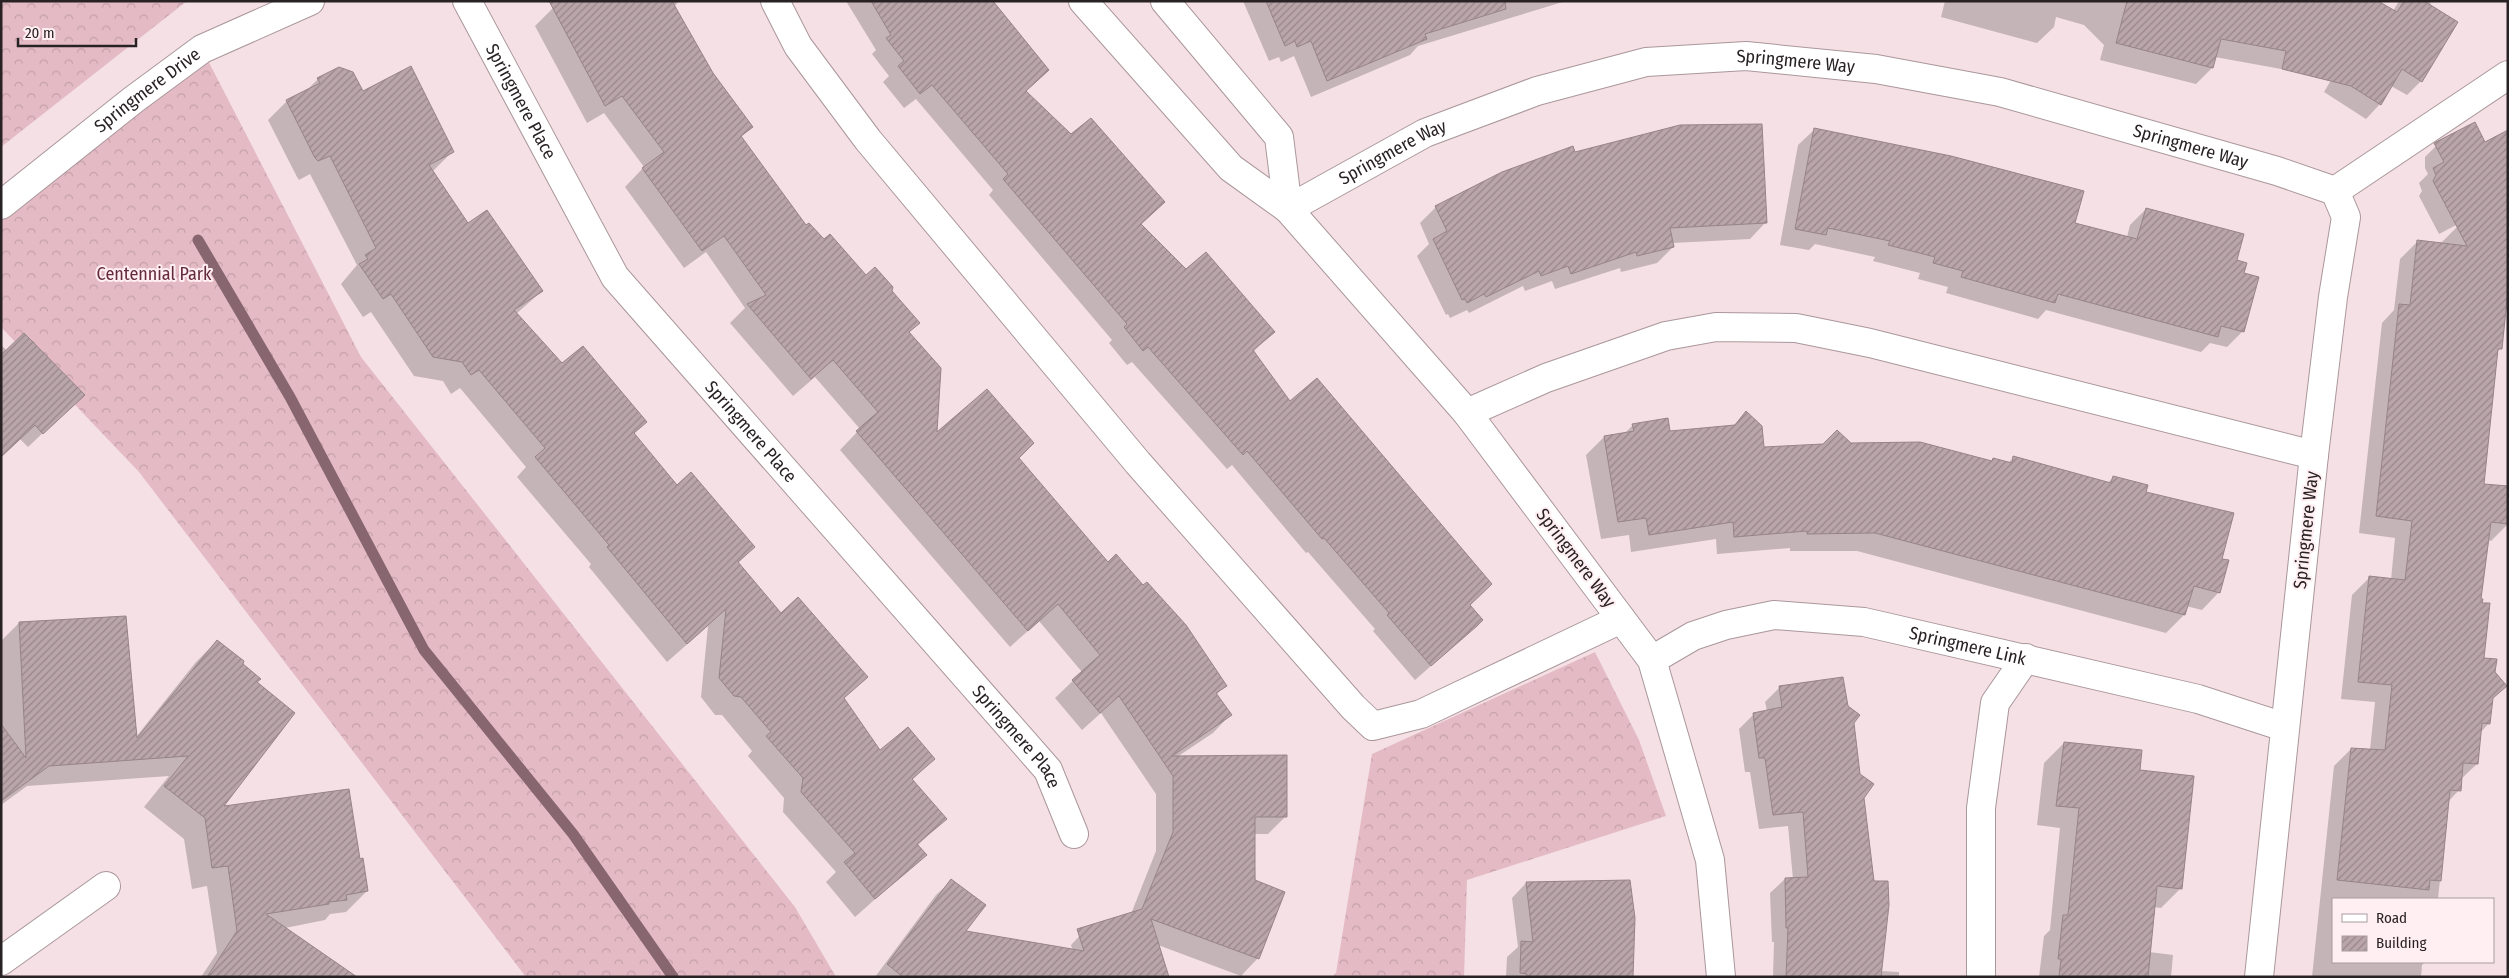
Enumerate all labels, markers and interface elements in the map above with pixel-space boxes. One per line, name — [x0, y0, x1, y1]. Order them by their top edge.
scale bar — [18, 15, 135, 47]
text: 20 m — [25, 24, 55, 42]
street label: Springmere Place — [481, 40, 561, 163]
street label: Springmere Drive — [90, 43, 205, 137]
street label: Springmere Way — [1736, 45, 1856, 78]
street label: Springmere Way — [1335, 115, 1449, 190]
street label: Springmere Way — [2131, 120, 2251, 173]
park label: Centennial Park — [97, 263, 212, 285]
street label: Springmere Place — [700, 376, 801, 487]
street label: Springmere Way — [2289, 470, 2323, 590]
street label: Springmere Way — [1532, 504, 1620, 612]
street label: Springmere Link — [1907, 622, 2029, 670]
street label: Springmere Place — [968, 681, 1065, 792]
legend — [2332, 898, 2494, 963]
text: Road — [2376, 909, 2407, 927]
text: Building — [2376, 934, 2427, 952]

